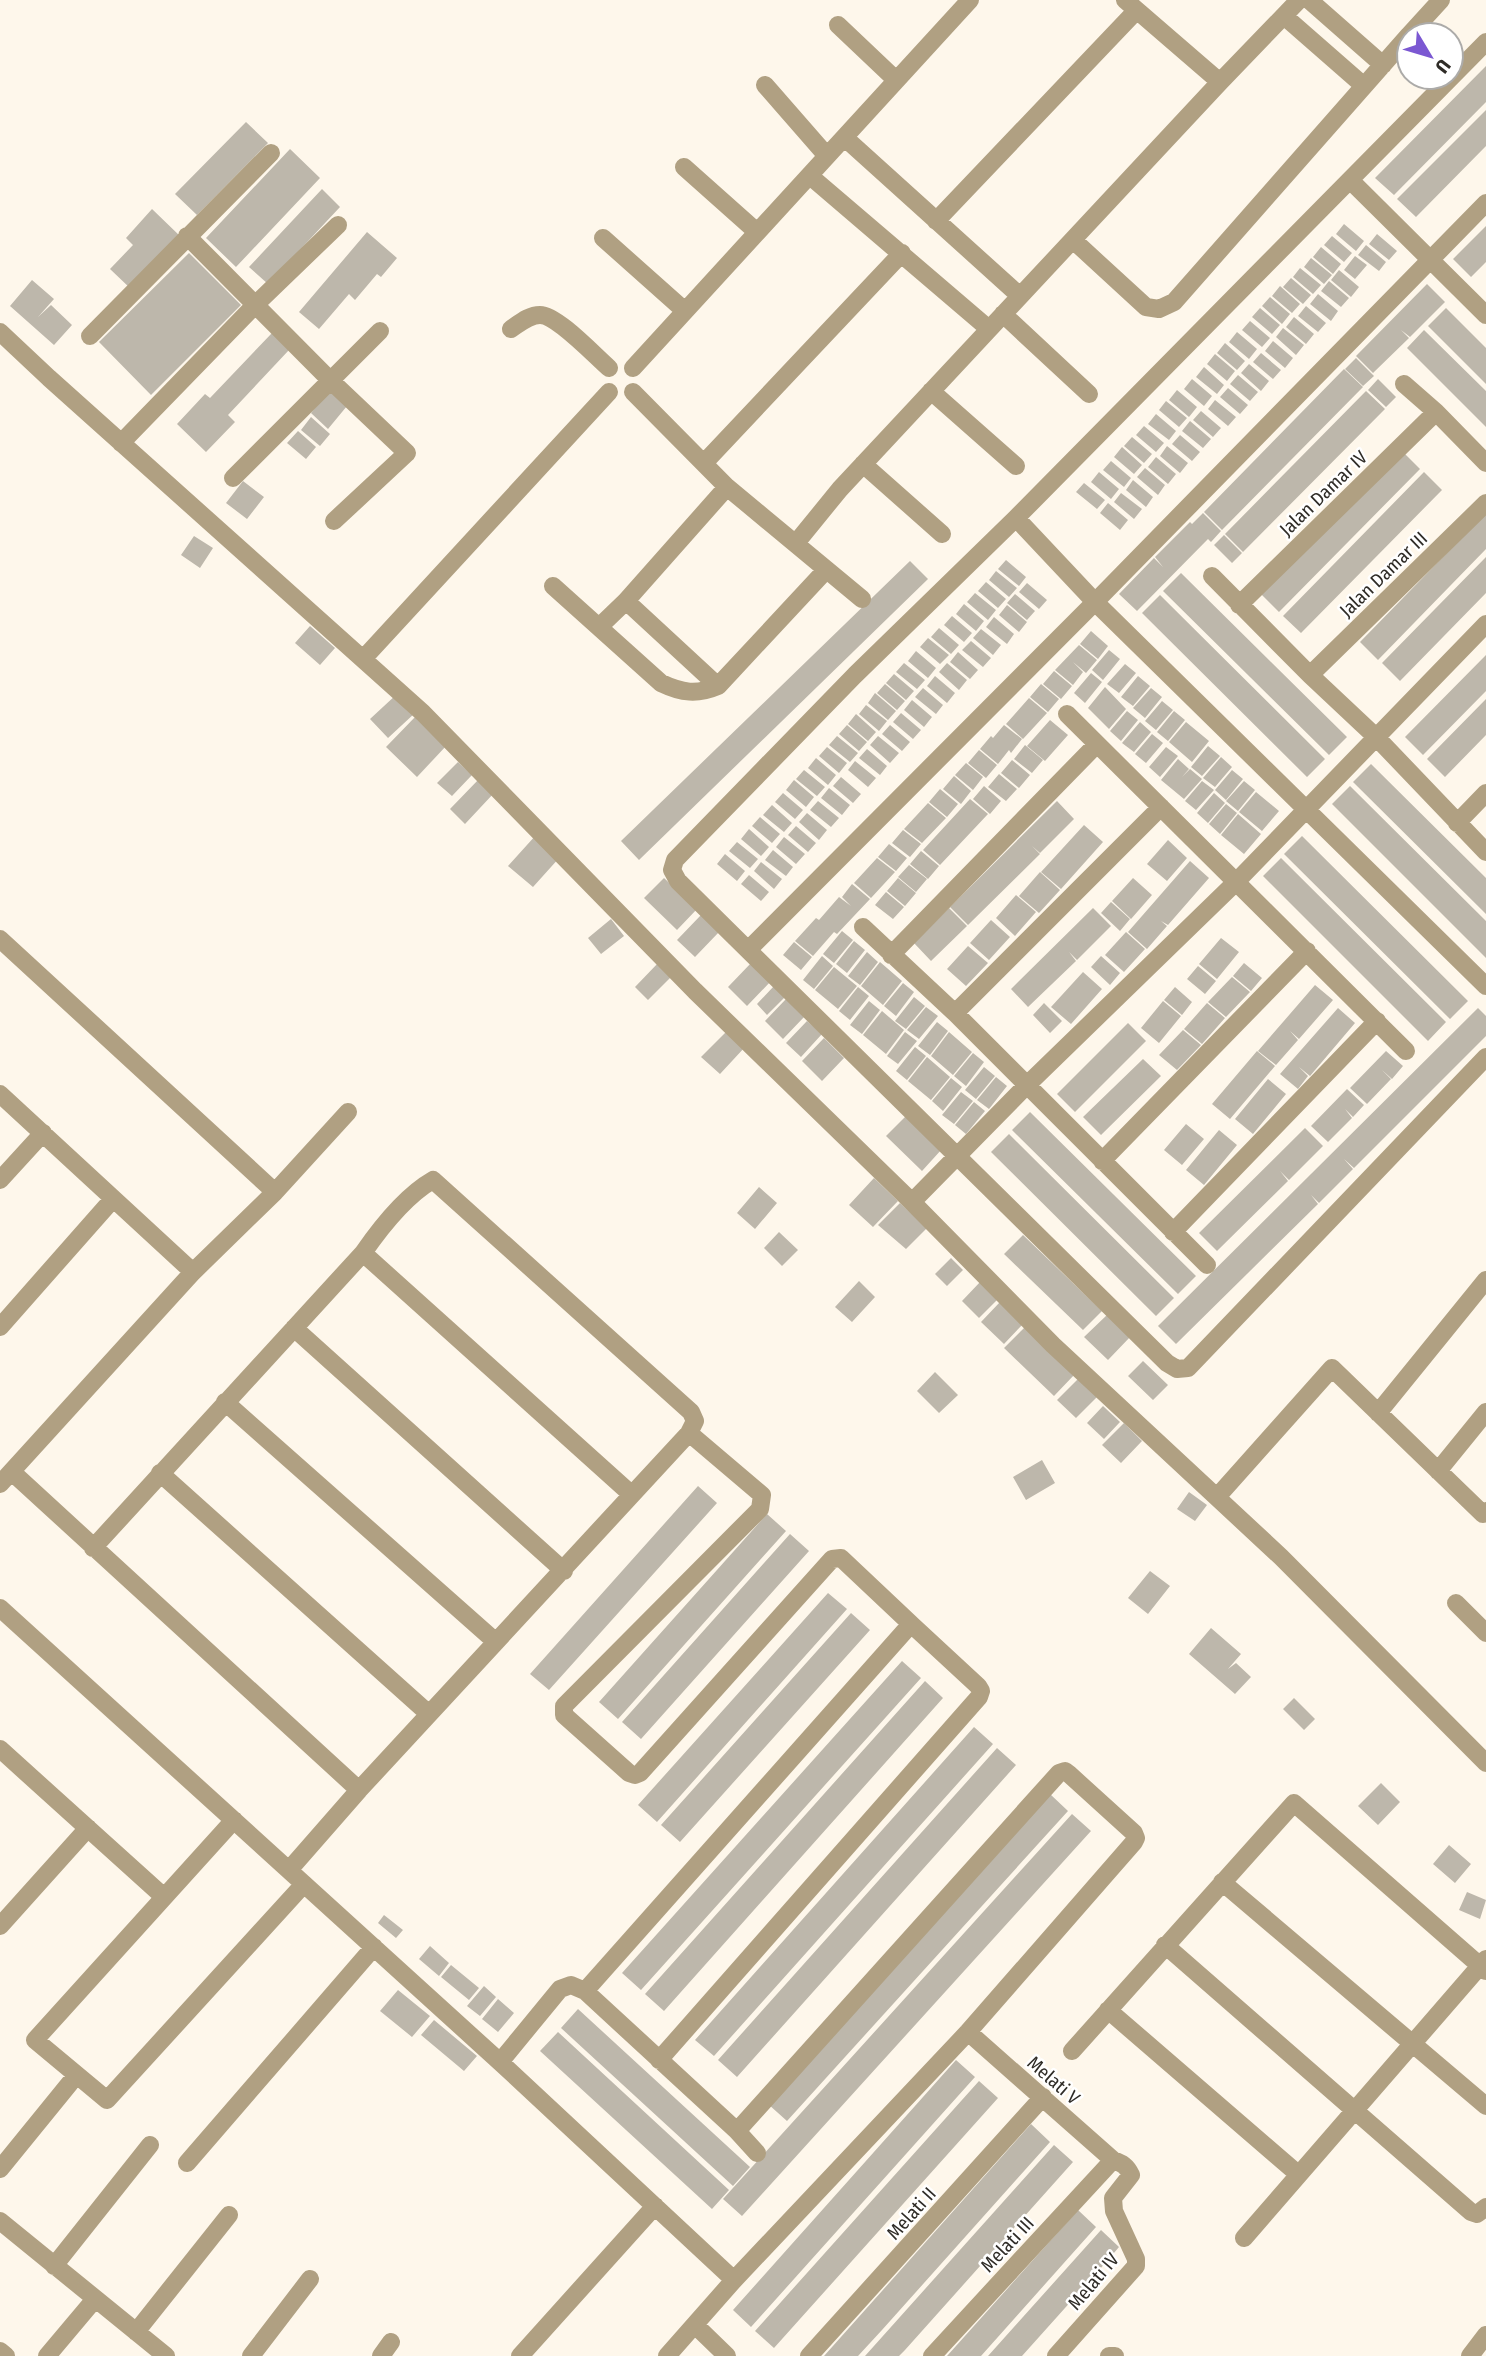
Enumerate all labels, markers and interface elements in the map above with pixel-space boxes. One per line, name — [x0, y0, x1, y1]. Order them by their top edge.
north arrow — [1395, 21, 1465, 91]
text: U — [1431, 55, 1455, 78]
street label: Jalan Damar IV — [1275, 446, 1372, 541]
street label: Jalan Damar III — [1335, 527, 1432, 622]
street label: Melati V — [1023, 2051, 1085, 2110]
street label: Melati II — [882, 2182, 941, 2244]
street label: Melati III — [976, 2212, 1039, 2277]
street label: Melati IV — [1063, 2248, 1124, 2314]

